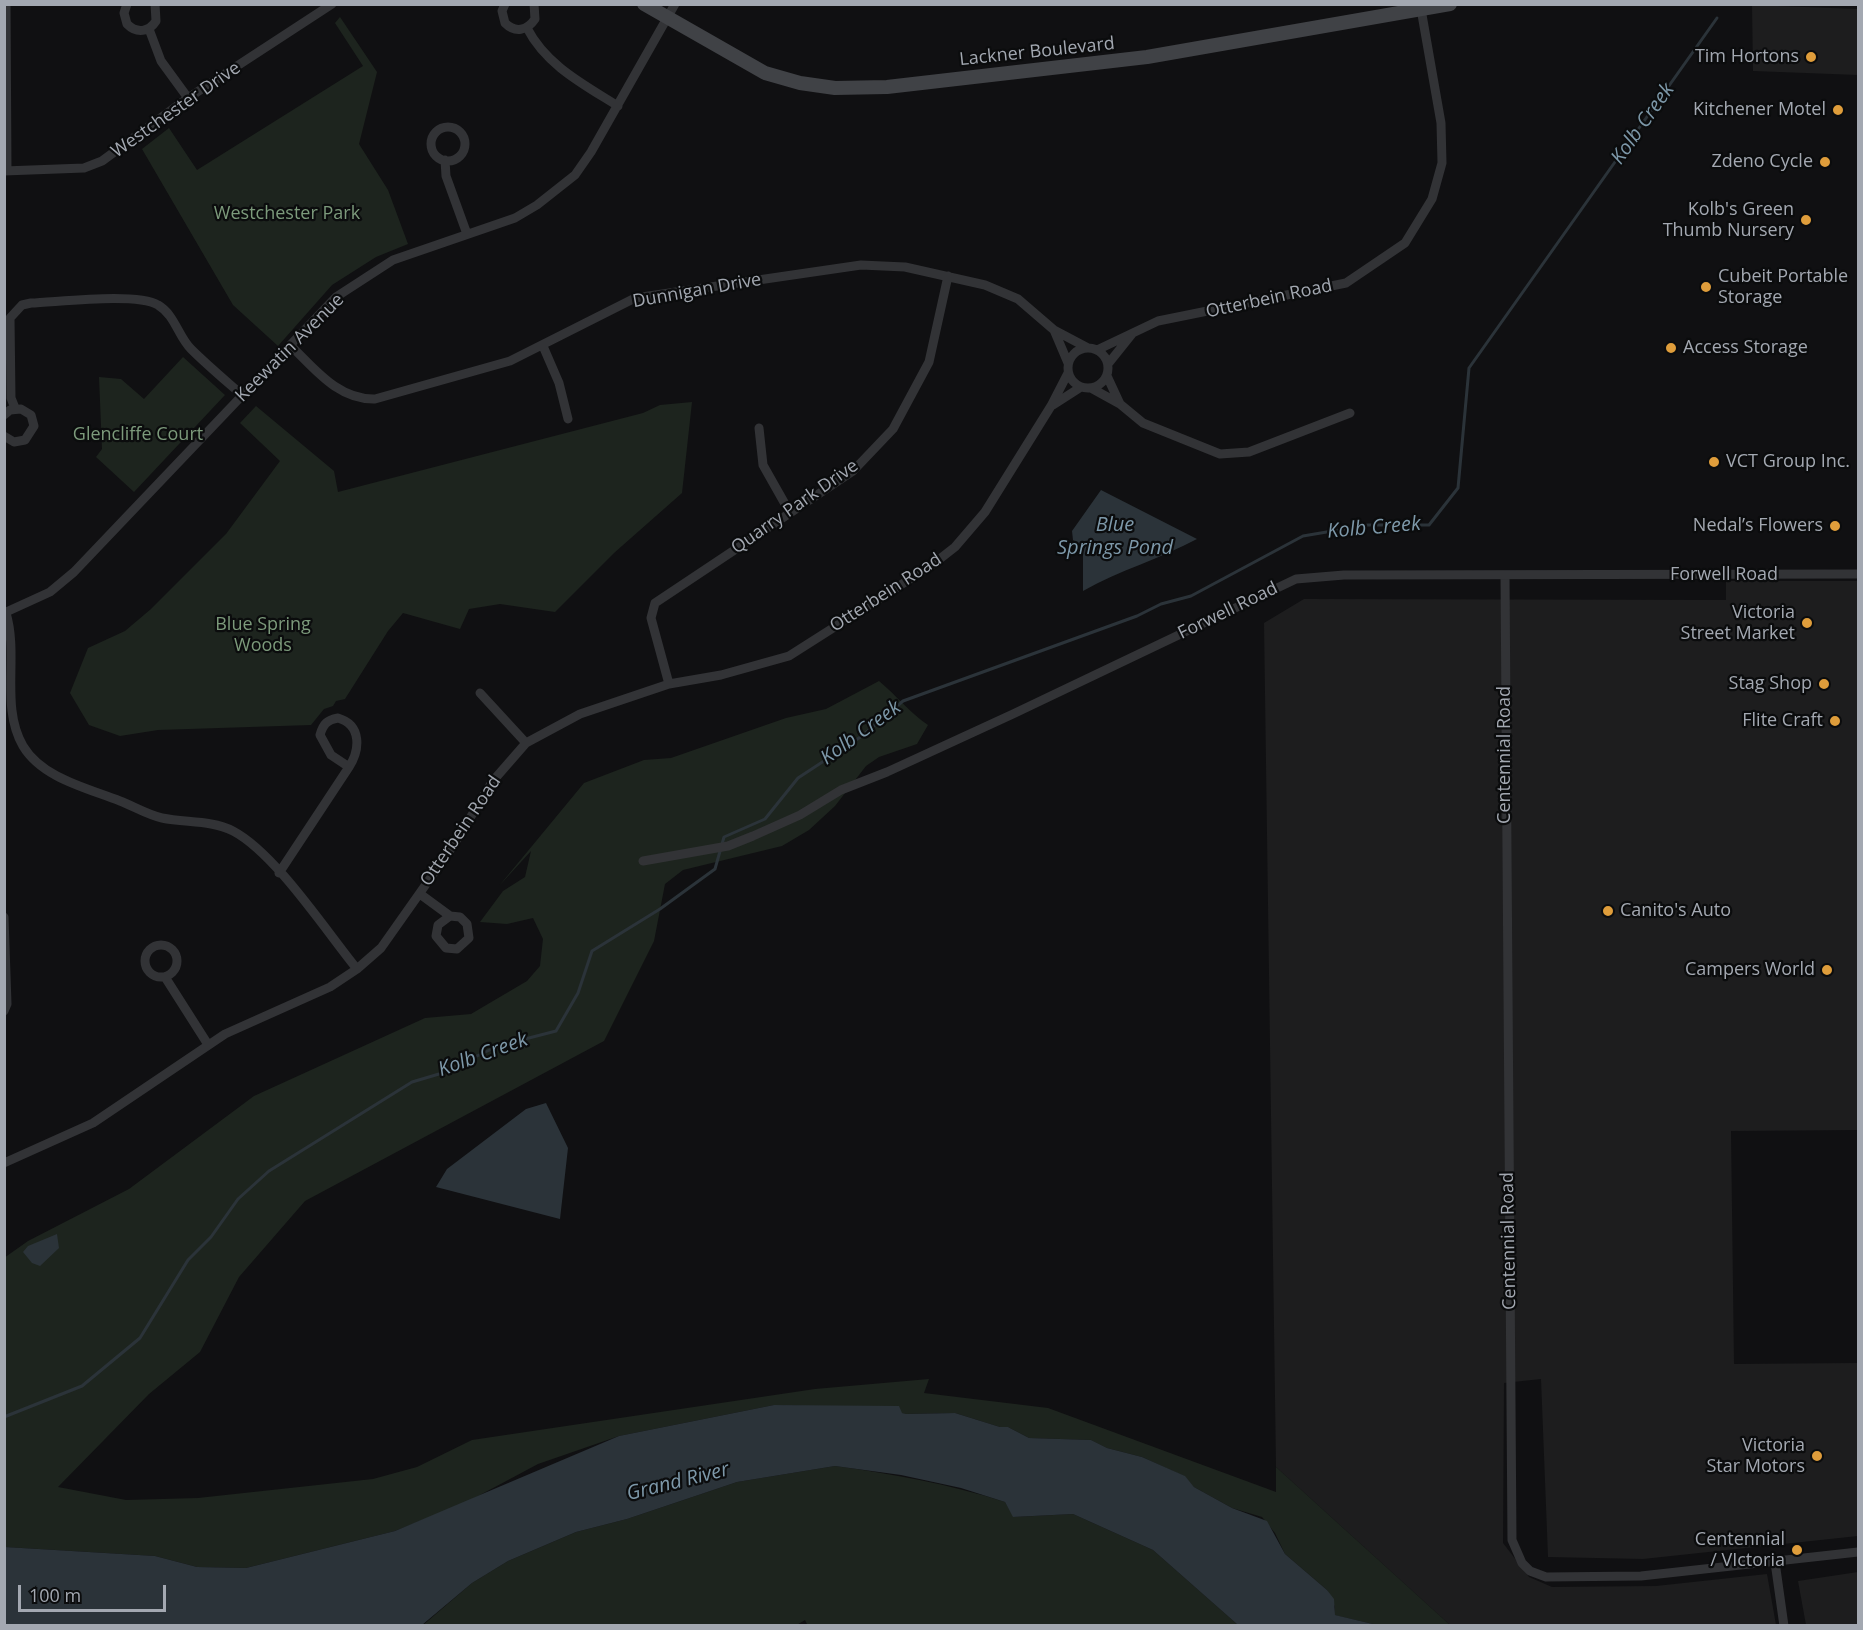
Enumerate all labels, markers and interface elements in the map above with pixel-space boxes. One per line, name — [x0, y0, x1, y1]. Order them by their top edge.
street label: Lackner Boulevard — [958, 33, 1116, 71]
place label: Tim Hortons — [1695, 46, 1799, 68]
marker: Tim Hortons — [1804, 50, 1818, 64]
street label: Westchester Drive — [107, 57, 245, 163]
water label: Kolb Creek — [1606, 79, 1680, 169]
place label: Kitchener Motel — [1693, 99, 1826, 121]
marker: Kitchener Motel — [1831, 103, 1845, 117]
place label: Zdeno Cycle — [1711, 151, 1813, 173]
marker: Zdeno Cycle — [1818, 155, 1832, 169]
place label: Kolb's Green Thumb Nursery — [1663, 199, 1794, 242]
park label: Westchester Park — [214, 203, 360, 225]
marker: Kolb's Green Thumb Nursery — [1799, 213, 1813, 227]
place label: Cubeit Portable Storage — [1718, 266, 1848, 308]
street label: Dunnigan Drive — [631, 269, 763, 313]
street label: Otterbein Road — [1204, 275, 1334, 323]
marker: Cubeit Portable Storage — [1699, 280, 1713, 294]
street label: Keewatin Avenue — [231, 289, 349, 407]
place label: Access Storage — [1683, 337, 1808, 359]
marker: Access Storage — [1664, 341, 1678, 355]
park label: Glencliffe Court — [73, 424, 203, 446]
place label: VCT Group Inc. — [1726, 451, 1850, 473]
street label: Quarry Park Drive — [727, 455, 863, 559]
marker: VCT Group Inc. — [1707, 455, 1721, 469]
water label: Kolb Creek — [1326, 512, 1422, 544]
water label: Blue Springs Pond — [1057, 513, 1173, 560]
place label: Nedal’s Flowers — [1693, 515, 1823, 537]
marker: Nedal’s Flowers — [1828, 519, 1842, 533]
street label: Otterbein Road — [826, 549, 946, 637]
street label: Forwell Road — [1670, 564, 1778, 586]
street label: Forwell Road — [1175, 578, 1281, 644]
place label: Victoria Street Market — [1681, 602, 1795, 644]
park label: Blue Spring Woods — [215, 614, 311, 656]
marker: Victoria Street Market — [1800, 616, 1814, 630]
place label: Stag Shop — [1729, 673, 1812, 695]
marker: Stag Shop — [1817, 677, 1831, 691]
street label: Centennial Road — [1494, 686, 1516, 824]
water label: Kolb Creek — [816, 696, 906, 770]
place label: Flite Craft — [1742, 710, 1823, 732]
marker: Flite Craft — [1828, 714, 1842, 728]
street label: Otterbein Road — [416, 772, 506, 890]
place label: Canito's Auto — [1620, 900, 1731, 922]
marker: Canito's Auto — [1601, 904, 1615, 918]
place label: Campers World — [1685, 959, 1815, 981]
marker: Campers World — [1820, 963, 1834, 977]
water label: Kolb Creek — [435, 1028, 531, 1082]
street label: Centennial Road — [1497, 1172, 1521, 1310]
place label: Victoria Star Motors — [1706, 1435, 1805, 1478]
marker: Victoria Star Motors — [1810, 1449, 1824, 1463]
water label: Grand River — [624, 1458, 732, 1506]
place label: Centennial / VIctoria — [1695, 1529, 1785, 1572]
marker: Centennial / VIctoria — [1790, 1543, 1804, 1557]
scale bar — [21, 1573, 170, 1611]
text: 100 m — [29, 1583, 81, 1607]

